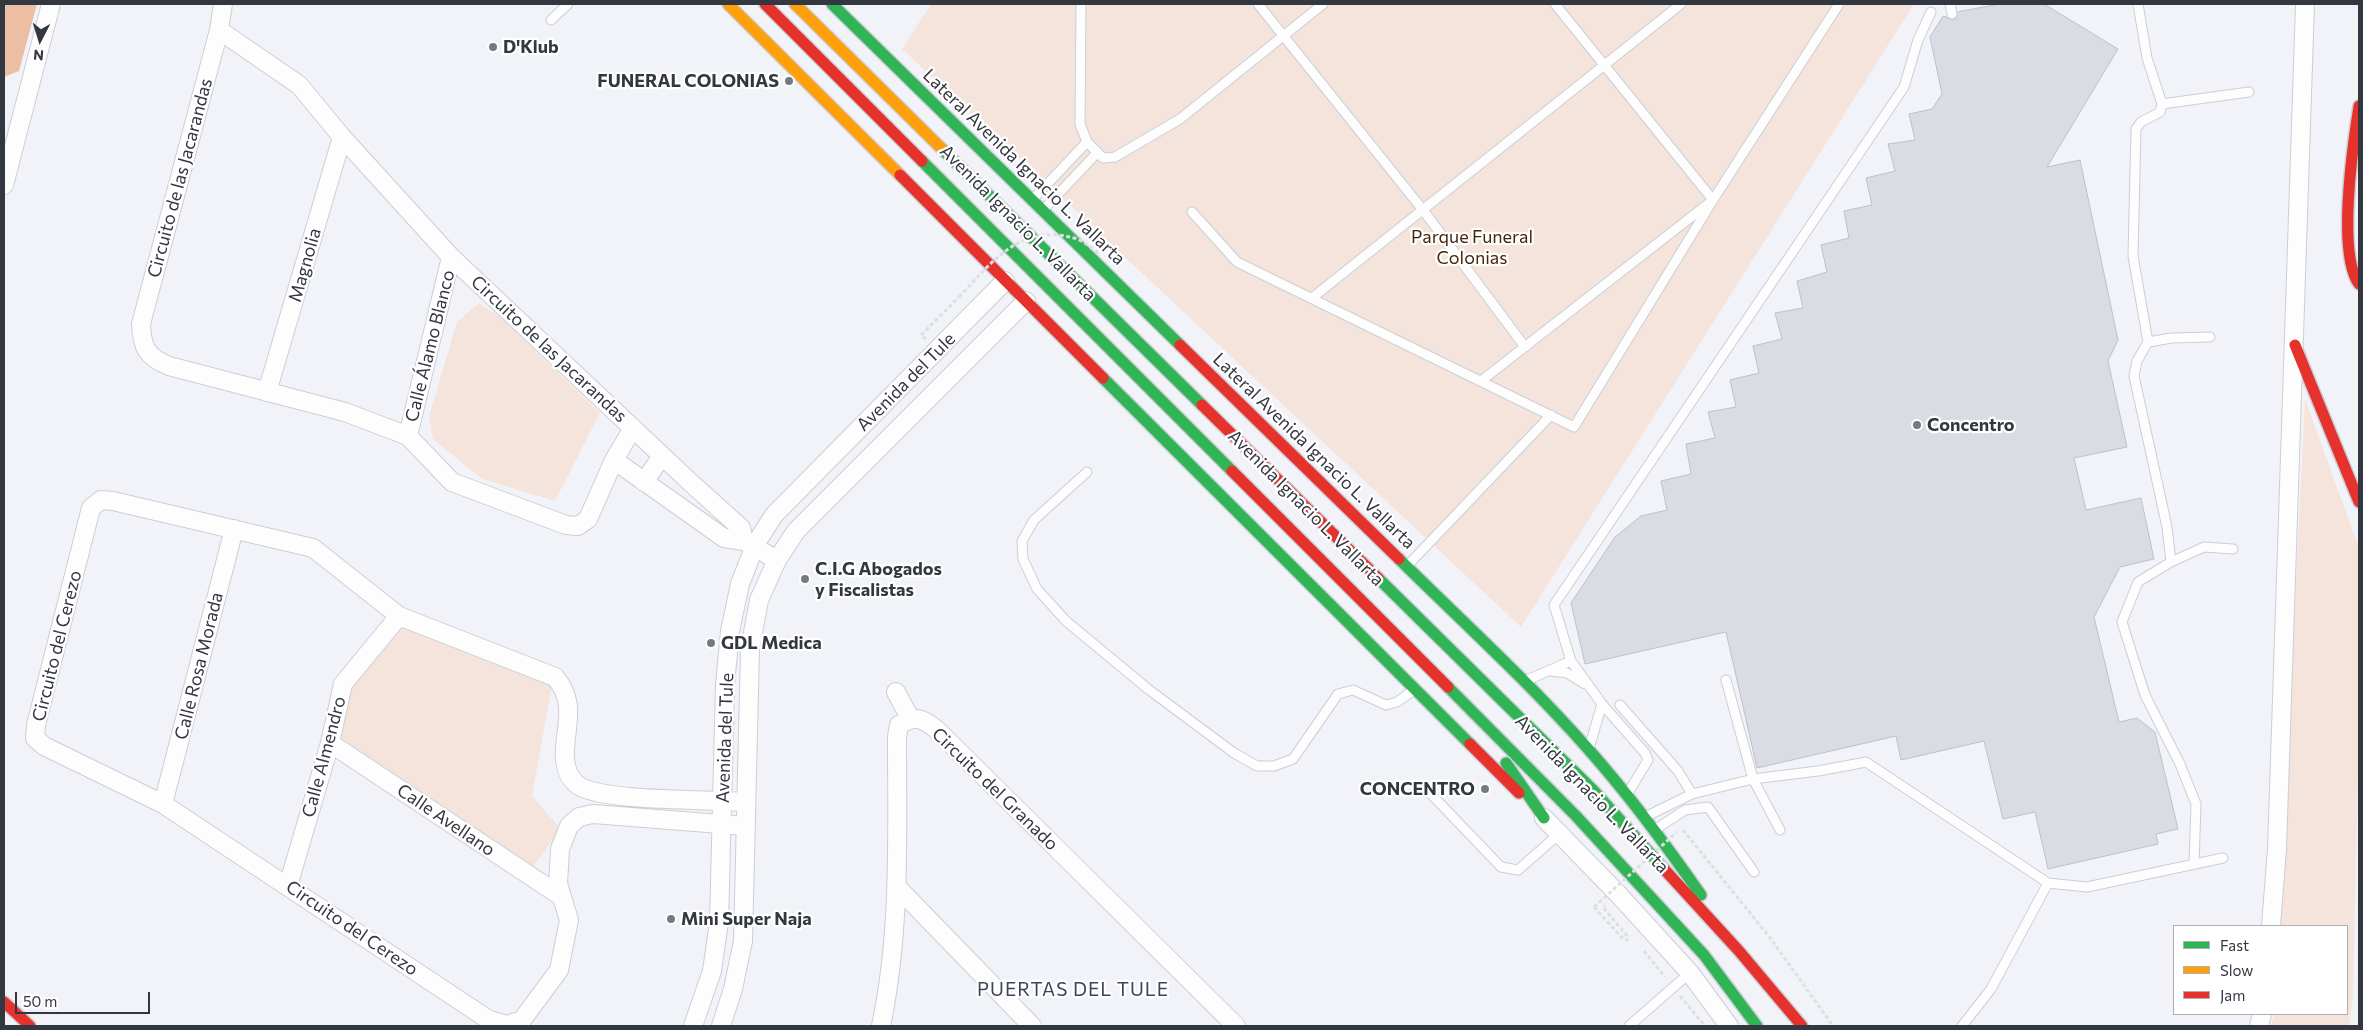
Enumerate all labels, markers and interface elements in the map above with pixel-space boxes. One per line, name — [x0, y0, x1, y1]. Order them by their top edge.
north arrow — [15, 15, 65, 65]
place label: D'Klub — [503, 36, 559, 58]
marker: D'Klub — [487, 41, 499, 53]
text: N — [33, 47, 45, 64]
street label: Lateral Avenida Ignacio L. Vallarta — [918, 64, 1130, 270]
place label: FUNERAL COLONIAS — [597, 70, 779, 92]
marker: FUNERAL COLONIAS — [783, 75, 795, 87]
street label: Circuito de las Jacarandas — [143, 76, 217, 280]
street label: Avenida Ignacio L. Vallarta — [935, 140, 1101, 306]
street label: Magnolia — [284, 226, 326, 304]
park label: Parque Funeral Colonias — [1411, 226, 1533, 268]
street label: Calle Álamo Blanco — [401, 268, 459, 424]
street label: Circuito de las Jacarandas — [466, 271, 632, 427]
street label: Avenida del Tule — [852, 328, 960, 436]
street label: Lateral Avenida Ignacio L. Vallarta — [1208, 348, 1420, 554]
place label: Concentro — [1927, 414, 2015, 436]
marker: Concentro — [1911, 419, 1923, 431]
street label: Avenida Ignacio L. Vallarta — [1223, 425, 1389, 591]
place label: C.I.G Abogados y Fiscalistas — [815, 558, 942, 600]
street label: Circuito del Cerezo — [28, 568, 86, 724]
marker: C.I.G Abogados y Fiscalistas — [799, 573, 811, 585]
street label: Calle Rosa Morada — [170, 590, 228, 742]
place label: GDL Medica — [721, 632, 822, 654]
marker: GDL Medica — [705, 637, 717, 649]
street label: Avenida del Tule — [712, 672, 738, 804]
street label: Calle Almendro — [297, 694, 351, 820]
street label: Avenida Ignacio L. Vallarta — [1511, 710, 1673, 878]
street label: Circuito del Granado — [927, 723, 1063, 855]
place label: CONCENTRO — [1360, 778, 1475, 800]
street label: Calle Avellano — [393, 779, 499, 861]
marker: CONCENTRO — [1479, 783, 1491, 795]
street label: Circuito del Cerezo — [282, 876, 422, 980]
place label: Mini Super Naja — [681, 908, 812, 930]
marker: Mini Super Naja — [665, 913, 677, 925]
legend — [2173, 925, 2348, 1015]
text: Fast — [2220, 936, 2249, 954]
text: Slow — [2220, 961, 2253, 979]
district label: PUERTAS DEL TULE — [975, 979, 1171, 1001]
scale bar — [18, 982, 152, 1014]
text: Jam — [2220, 986, 2245, 1004]
text: 50 m — [23, 992, 57, 1010]

